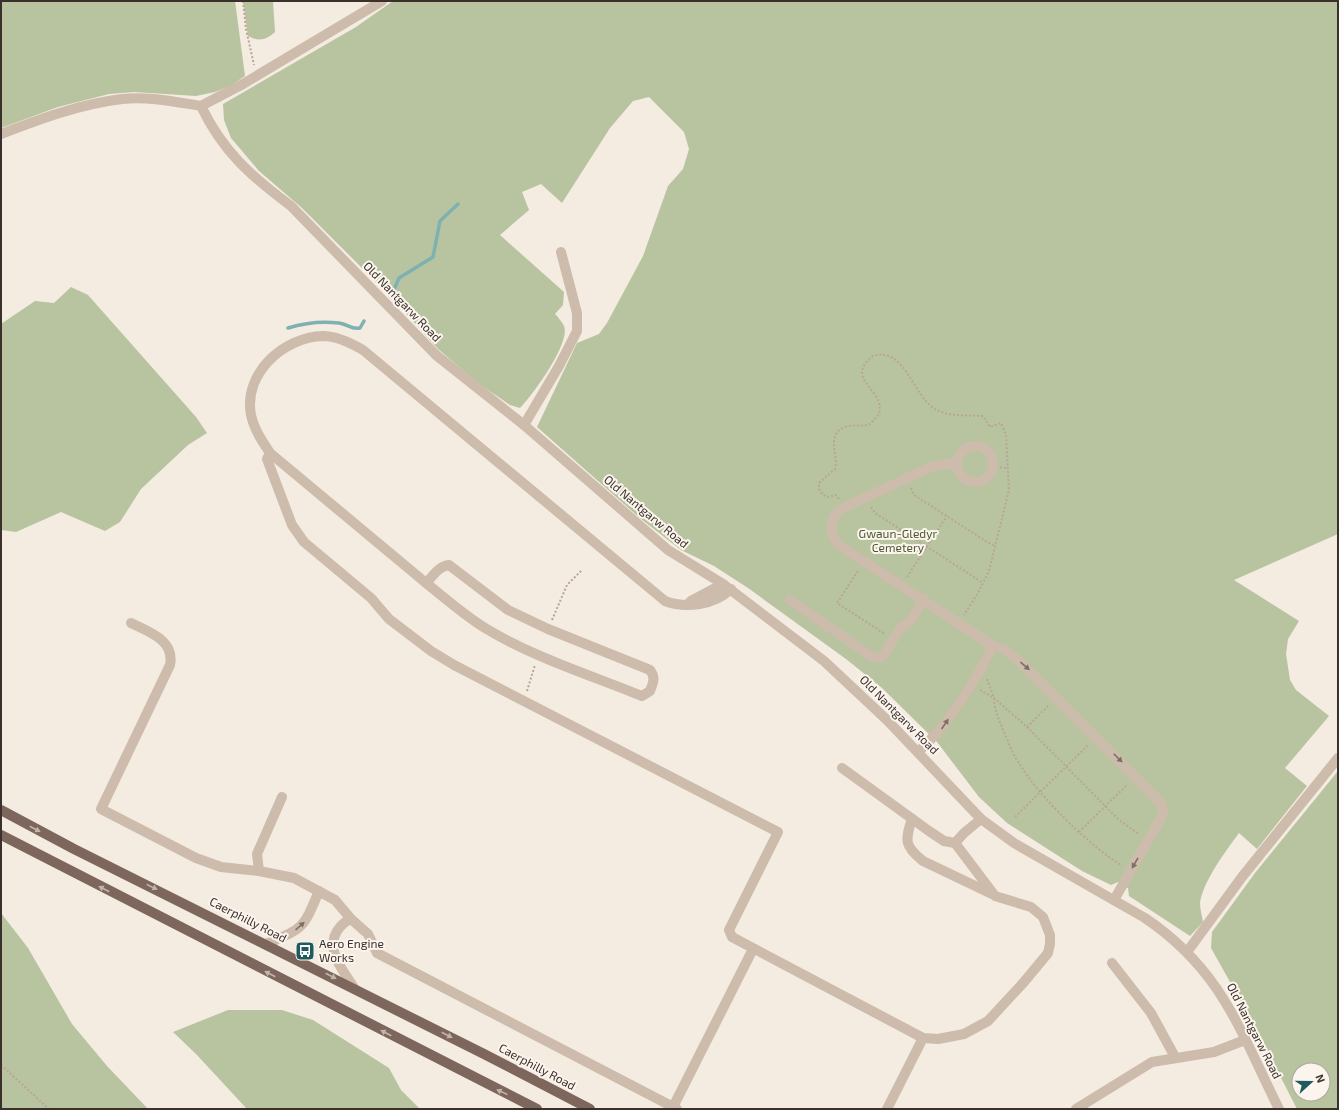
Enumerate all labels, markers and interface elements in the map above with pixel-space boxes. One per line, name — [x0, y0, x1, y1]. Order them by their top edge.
street label: Old Nantgarw Road — [361, 258, 444, 344]
street label: Old Nantgarw Road — [602, 472, 692, 551]
park label: Gwaun-Gledyr Cemetery — [859, 526, 938, 554]
one-way arrow — [1020, 662, 1031, 671]
street label: Old Nantgarw Road — [857, 672, 942, 757]
one-way arrow — [941, 718, 948, 729]
one-way arrow — [1113, 753, 1123, 763]
one-way arrow — [30, 825, 41, 832]
one-way arrow — [1132, 857, 1139, 869]
one-way arrow — [146, 884, 157, 890]
one-way arrow — [99, 885, 110, 892]
street label: Caerphilly Road — [207, 894, 289, 945]
one-way arrow — [295, 922, 306, 931]
place label: Aero Engine Works — [319, 936, 384, 964]
bus stop icon: Aero Engine Works — [294, 940, 316, 962]
one-way arrow — [264, 971, 276, 977]
one-way arrow — [325, 973, 336, 979]
street label: Old Nantgarw Road — [1225, 980, 1285, 1081]
one-way arrow — [380, 1030, 391, 1036]
one-way arrow — [441, 1032, 452, 1038]
street label: Caerphilly Road — [497, 1040, 578, 1092]
north arrow — [1291, 1062, 1331, 1102]
text: N — [1313, 1072, 1328, 1084]
one-way arrow — [496, 1089, 507, 1095]

